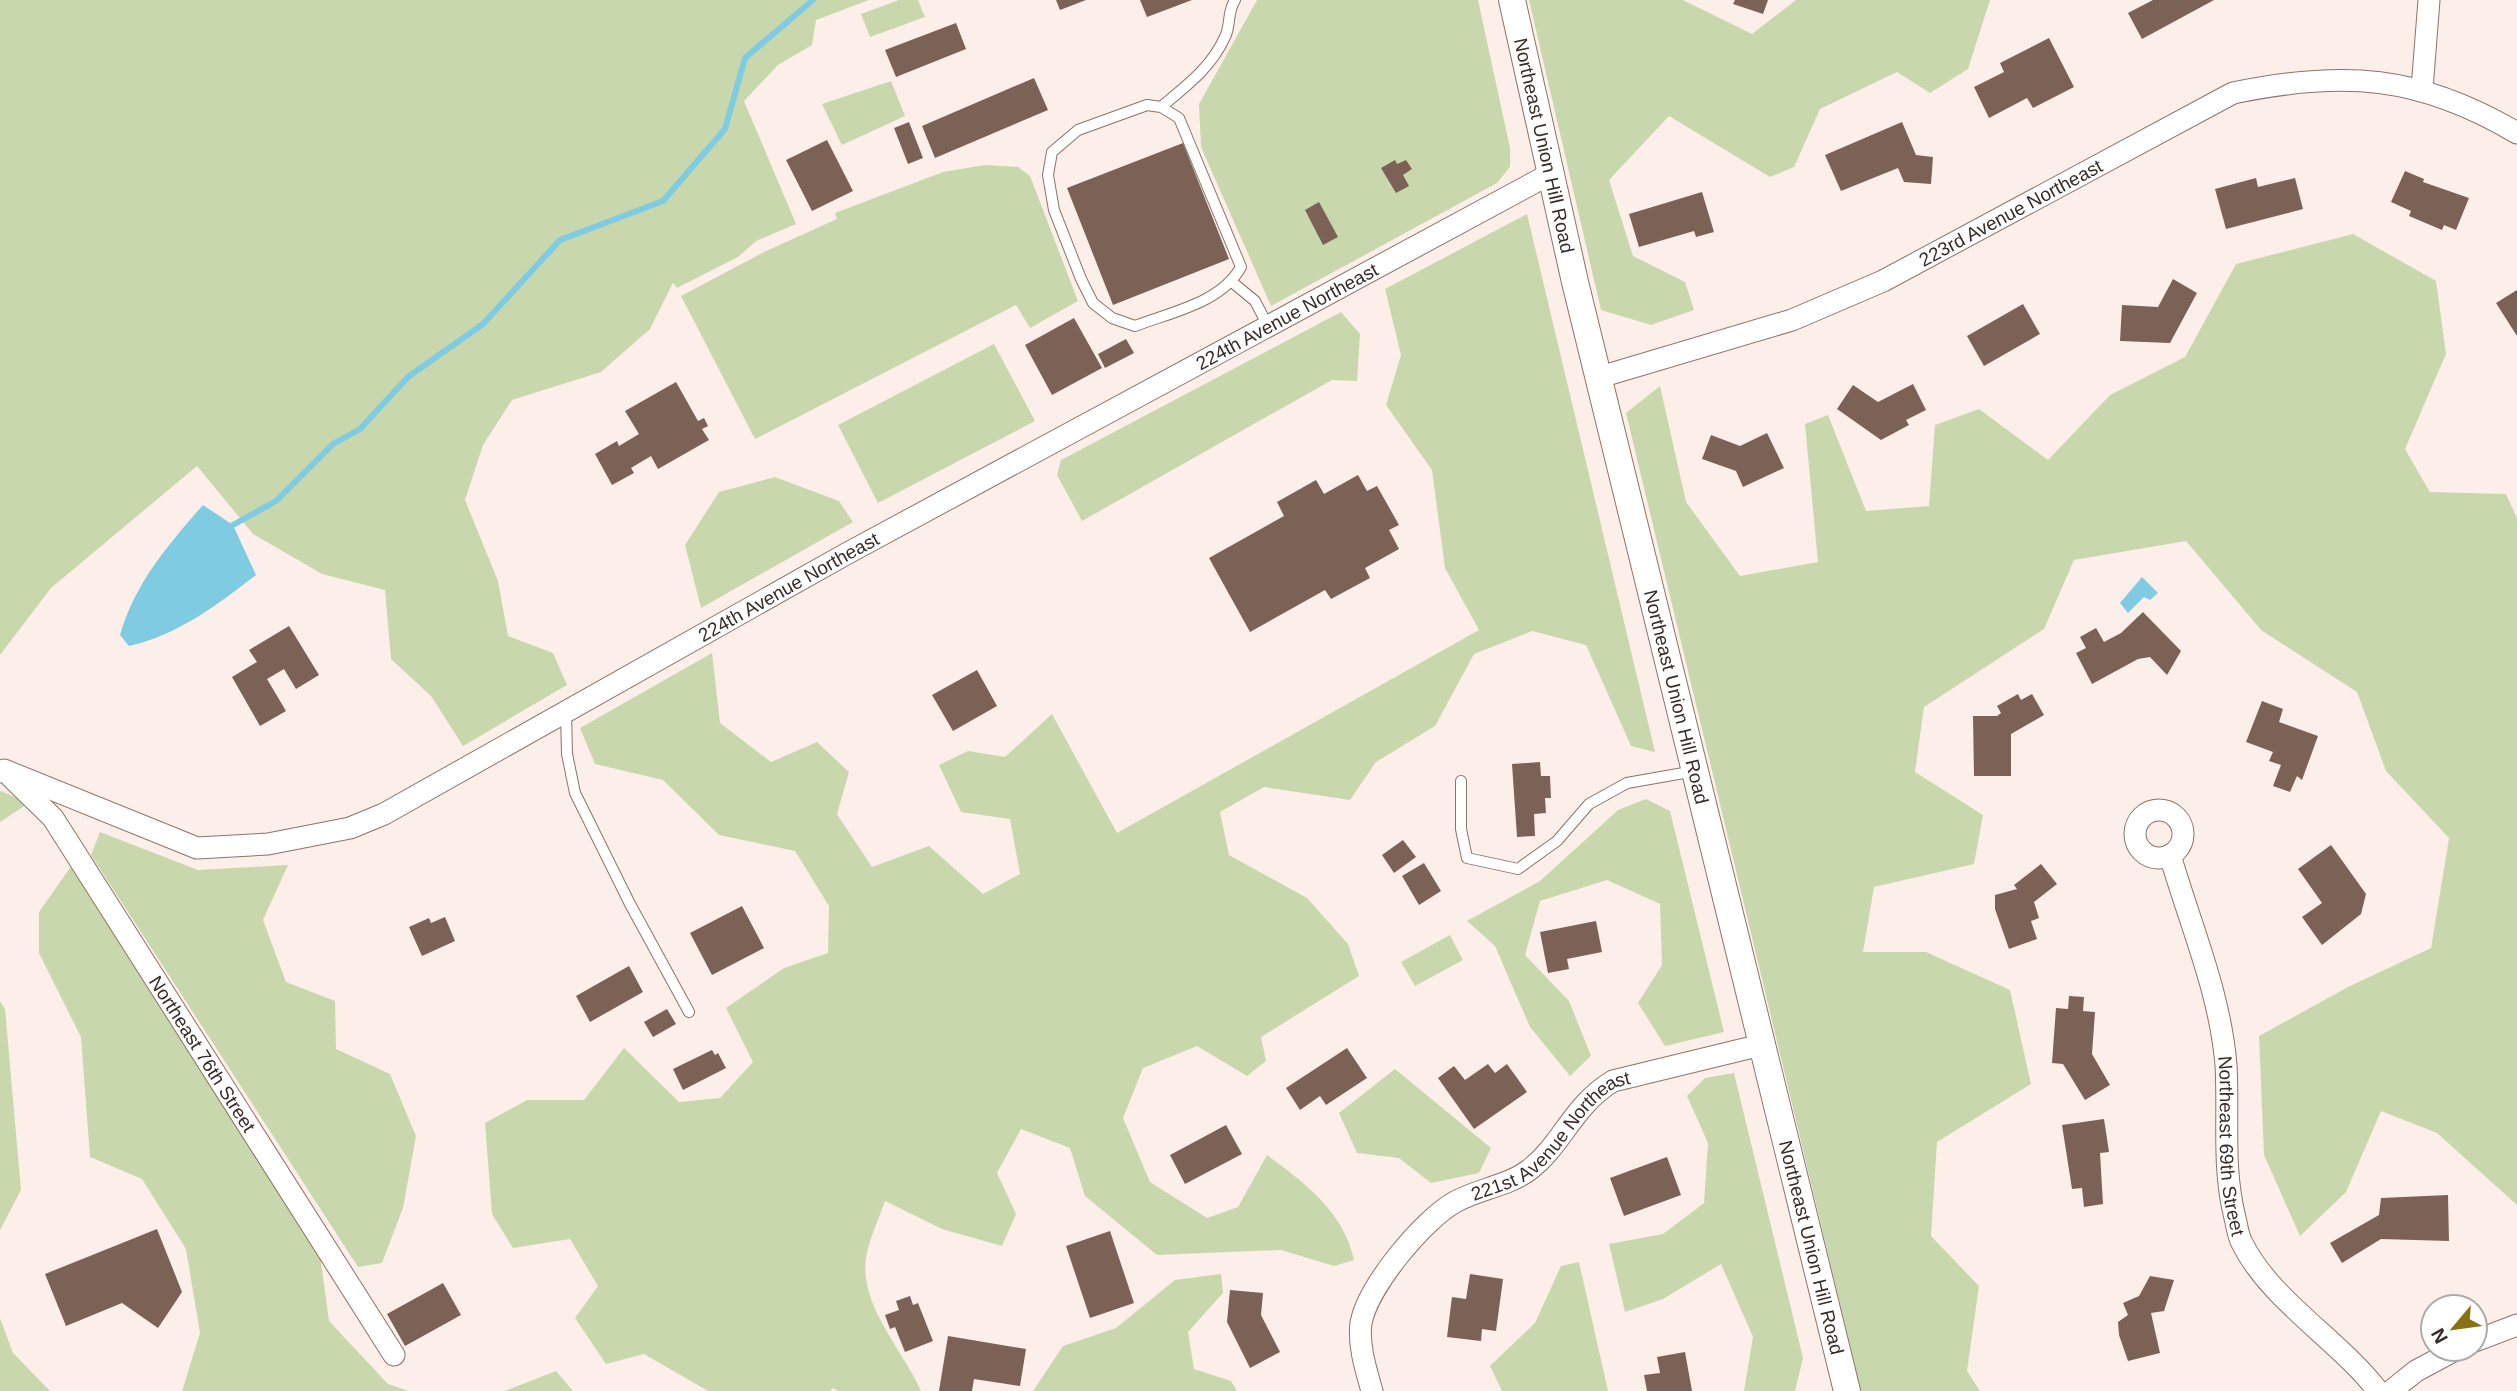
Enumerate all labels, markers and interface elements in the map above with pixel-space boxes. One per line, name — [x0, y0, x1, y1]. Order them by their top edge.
street label: Northeast Union Hill Road — [1510, 36, 1578, 255]
street label: 223rd Avenue Northeast — [1916, 155, 2107, 271]
street label: 224th Avenue Northeast — [1192, 259, 1382, 374]
street label: 224th Avenue Northeast — [695, 528, 883, 646]
street label: Northeast Union Hill Road — [1640, 588, 1713, 806]
street label: Northeast 76th Street — [145, 972, 260, 1137]
street label: Northeast 69th Street — [2214, 1055, 2249, 1239]
street label: 221st Avenue Northeast — [1468, 1067, 1633, 1205]
street label: Northeast Union Hill Road — [1775, 1138, 1848, 1357]
north arrow — [2419, 1293, 2489, 1363]
text: N — [2427, 1325, 2452, 1347]

